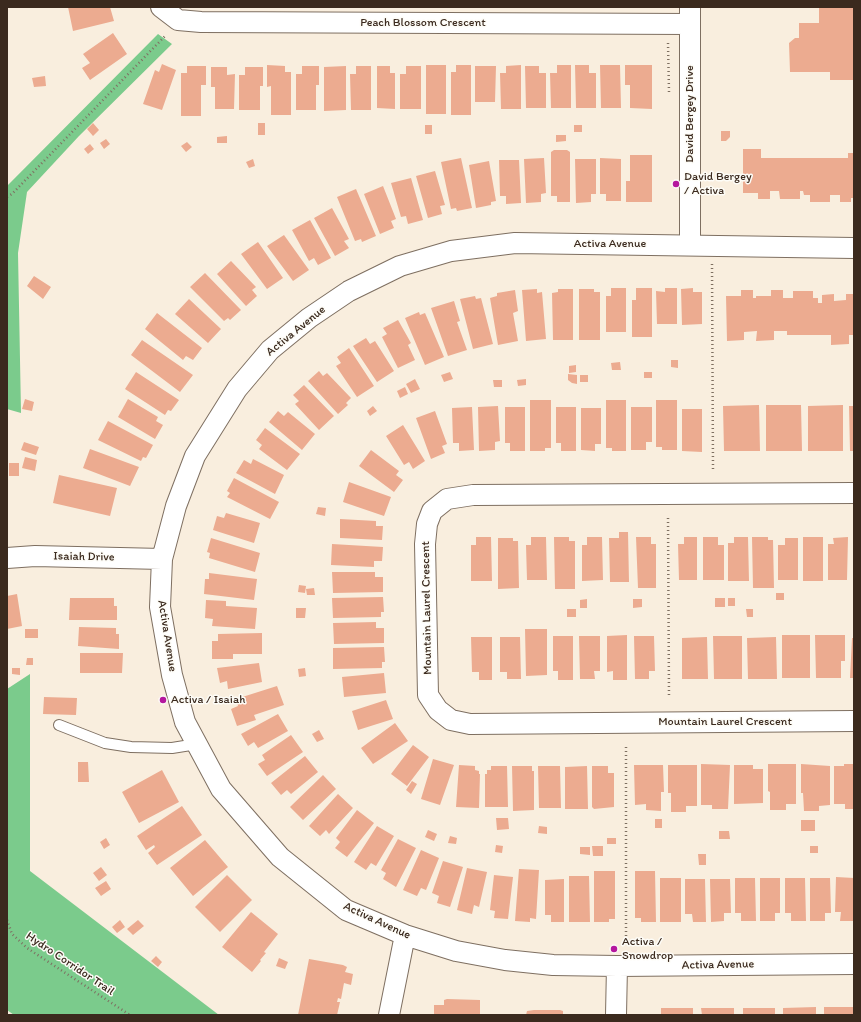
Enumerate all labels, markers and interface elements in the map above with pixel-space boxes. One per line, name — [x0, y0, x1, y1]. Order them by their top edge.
street label: Peach Blossom Crescent — [360, 16, 486, 30]
street label: David Bergey Drive — [683, 65, 697, 163]
place label: David Bergey / Activa — [684, 170, 752, 198]
marker: David Bergey / Activa — [671, 179, 681, 189]
street label: Activa Avenue — [574, 237, 646, 251]
street label: Activa Avenue — [263, 303, 329, 359]
street label: Mountain Laurel Crescent — [419, 541, 435, 675]
street label: Isaiah Drive — [53, 549, 115, 565]
street label: Activa Avenue — [154, 599, 180, 673]
place label: Activa / Isaiah — [171, 693, 245, 707]
marker: Activa / Isaiah — [158, 695, 168, 705]
street label: Mountain Laurel Crescent — [658, 715, 792, 729]
street label: Activa Avenue — [341, 899, 413, 943]
street label: Hydro Corridor Trail — [23, 929, 117, 999]
place label: Activa / Snowdrop — [622, 935, 673, 963]
marker: Activa / Snowdrop — [609, 944, 619, 954]
street label: Activa Avenue — [682, 957, 754, 973]

